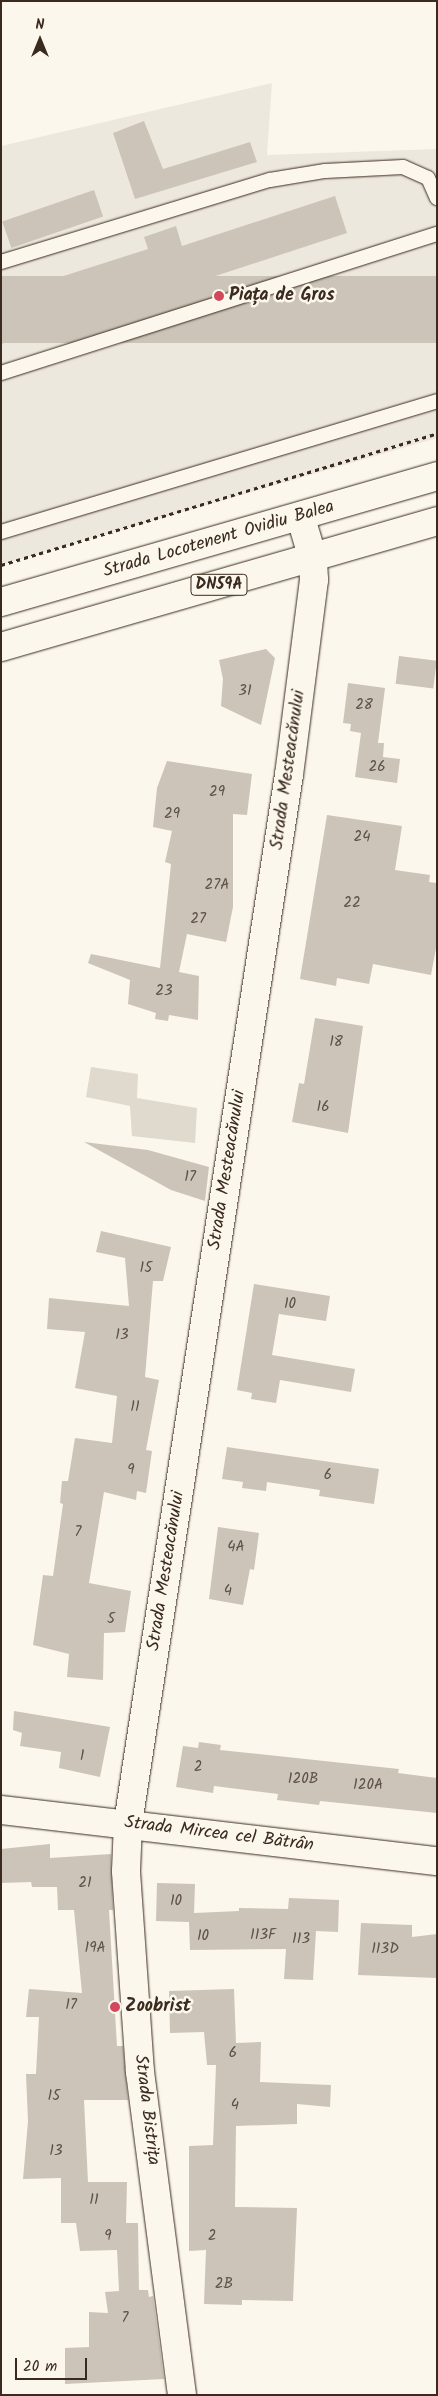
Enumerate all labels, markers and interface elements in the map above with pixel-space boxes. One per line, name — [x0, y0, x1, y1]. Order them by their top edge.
text: N — [36, 14, 44, 36]
north arrow — [15, 15, 65, 65]
place label: Piața de Gros — [229, 285, 335, 307]
marker: Piața de Gros — [213, 290, 225, 302]
street label: Strada Locotenent Ovidiu Balea — [101, 497, 337, 583]
road number: DN59A — [190, 572, 248, 598]
house number: 31 — [238, 683, 252, 701]
street label: Strada Mesteacănului — [267, 689, 311, 851]
house number: 28 — [355, 697, 373, 715]
house number: 26 — [368, 759, 386, 777]
house number: 29 — [209, 784, 225, 802]
house number: 29 — [164, 806, 180, 824]
house number: 24 — [354, 829, 370, 847]
house number: 27A — [205, 877, 229, 895]
house number: 22 — [343, 895, 361, 913]
house number: 27 — [190, 911, 206, 929]
house number: 23 — [155, 983, 173, 1001]
house number: 18 — [329, 1034, 343, 1052]
street label: Strada Mesteacănului — [205, 1089, 251, 1251]
house number: 16 — [316, 1099, 330, 1117]
house number: 17 — [184, 1169, 196, 1187]
house number: 15 — [140, 1260, 152, 1278]
house number: 10 — [284, 1296, 296, 1314]
house number: 13 — [115, 1327, 129, 1345]
house number: 11 — [130, 1399, 140, 1417]
house number: 9 — [127, 1462, 135, 1480]
house number: 6 — [324, 1467, 332, 1485]
street label: Strada Mesteacănului — [144, 1490, 190, 1652]
house number: 7 — [75, 1524, 81, 1542]
house number: 4A — [227, 1539, 245, 1557]
house number: 4 — [224, 1583, 232, 1601]
house number: 5 — [107, 1611, 115, 1629]
house number: 1 — [80, 1748, 84, 1766]
house number: 2 — [194, 1759, 202, 1777]
house number: 120B — [288, 1771, 318, 1789]
house number: 120A — [353, 1777, 383, 1795]
street label: Strada Mircea cel Bătrân — [123, 1813, 315, 1857]
house number: 21 — [78, 1875, 92, 1893]
house number: 10 — [170, 1893, 182, 1911]
house number: 113F — [250, 1927, 276, 1945]
house number: 10 — [197, 1928, 209, 1946]
house number: 113 — [292, 1931, 310, 1949]
house number: 19A — [84, 1940, 106, 1958]
house number: 113D — [371, 1941, 399, 1959]
place label: Zoobrist — [125, 1996, 191, 2018]
house number: 17 — [65, 1997, 77, 2015]
marker: Zoobrist — [109, 2001, 121, 2013]
house number: 6 — [229, 2045, 237, 2063]
street label: Strada Bistrița — [129, 2054, 163, 2166]
house number: 15 — [48, 2088, 60, 2106]
house number: 4 — [231, 2097, 239, 2115]
house number: 13 — [49, 2143, 63, 2161]
house number: 11 — [89, 2192, 99, 2210]
house number: 9 — [104, 2228, 112, 2246]
house number: 2 — [208, 2228, 216, 2246]
house number: 2B — [215, 2276, 233, 2294]
house number: 7 — [122, 2310, 128, 2328]
scale bar — [18, 2348, 90, 2380]
text: 20 m — [23, 2355, 57, 2379]

